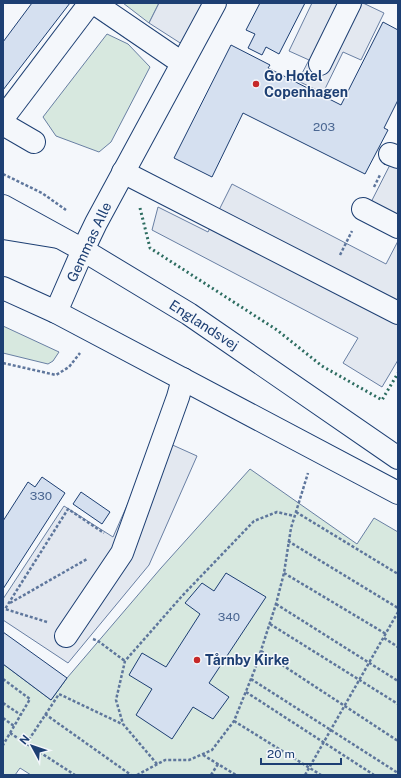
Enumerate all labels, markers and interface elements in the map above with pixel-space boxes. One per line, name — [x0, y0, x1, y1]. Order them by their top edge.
place label: Go Hotel Copenhagen — [264, 68, 348, 100]
marker: Go Hotel Copenhagen — [251, 79, 261, 89]
house number: 203 — [313, 120, 335, 134]
street label: Gemmas Alle — [64, 199, 115, 284]
street label: Englandsvej — [166, 297, 242, 353]
house number: 330 — [30, 489, 52, 503]
house number: 340 — [218, 610, 240, 624]
place label: Tårnby Kirke — [205, 652, 289, 668]
marker: Tårnby Kirke — [192, 655, 202, 665]
north arrow — [12, 726, 52, 766]
text: N — [17, 732, 32, 747]
scale bar — [261, 740, 341, 766]
text: 20 m — [267, 747, 295, 761]

